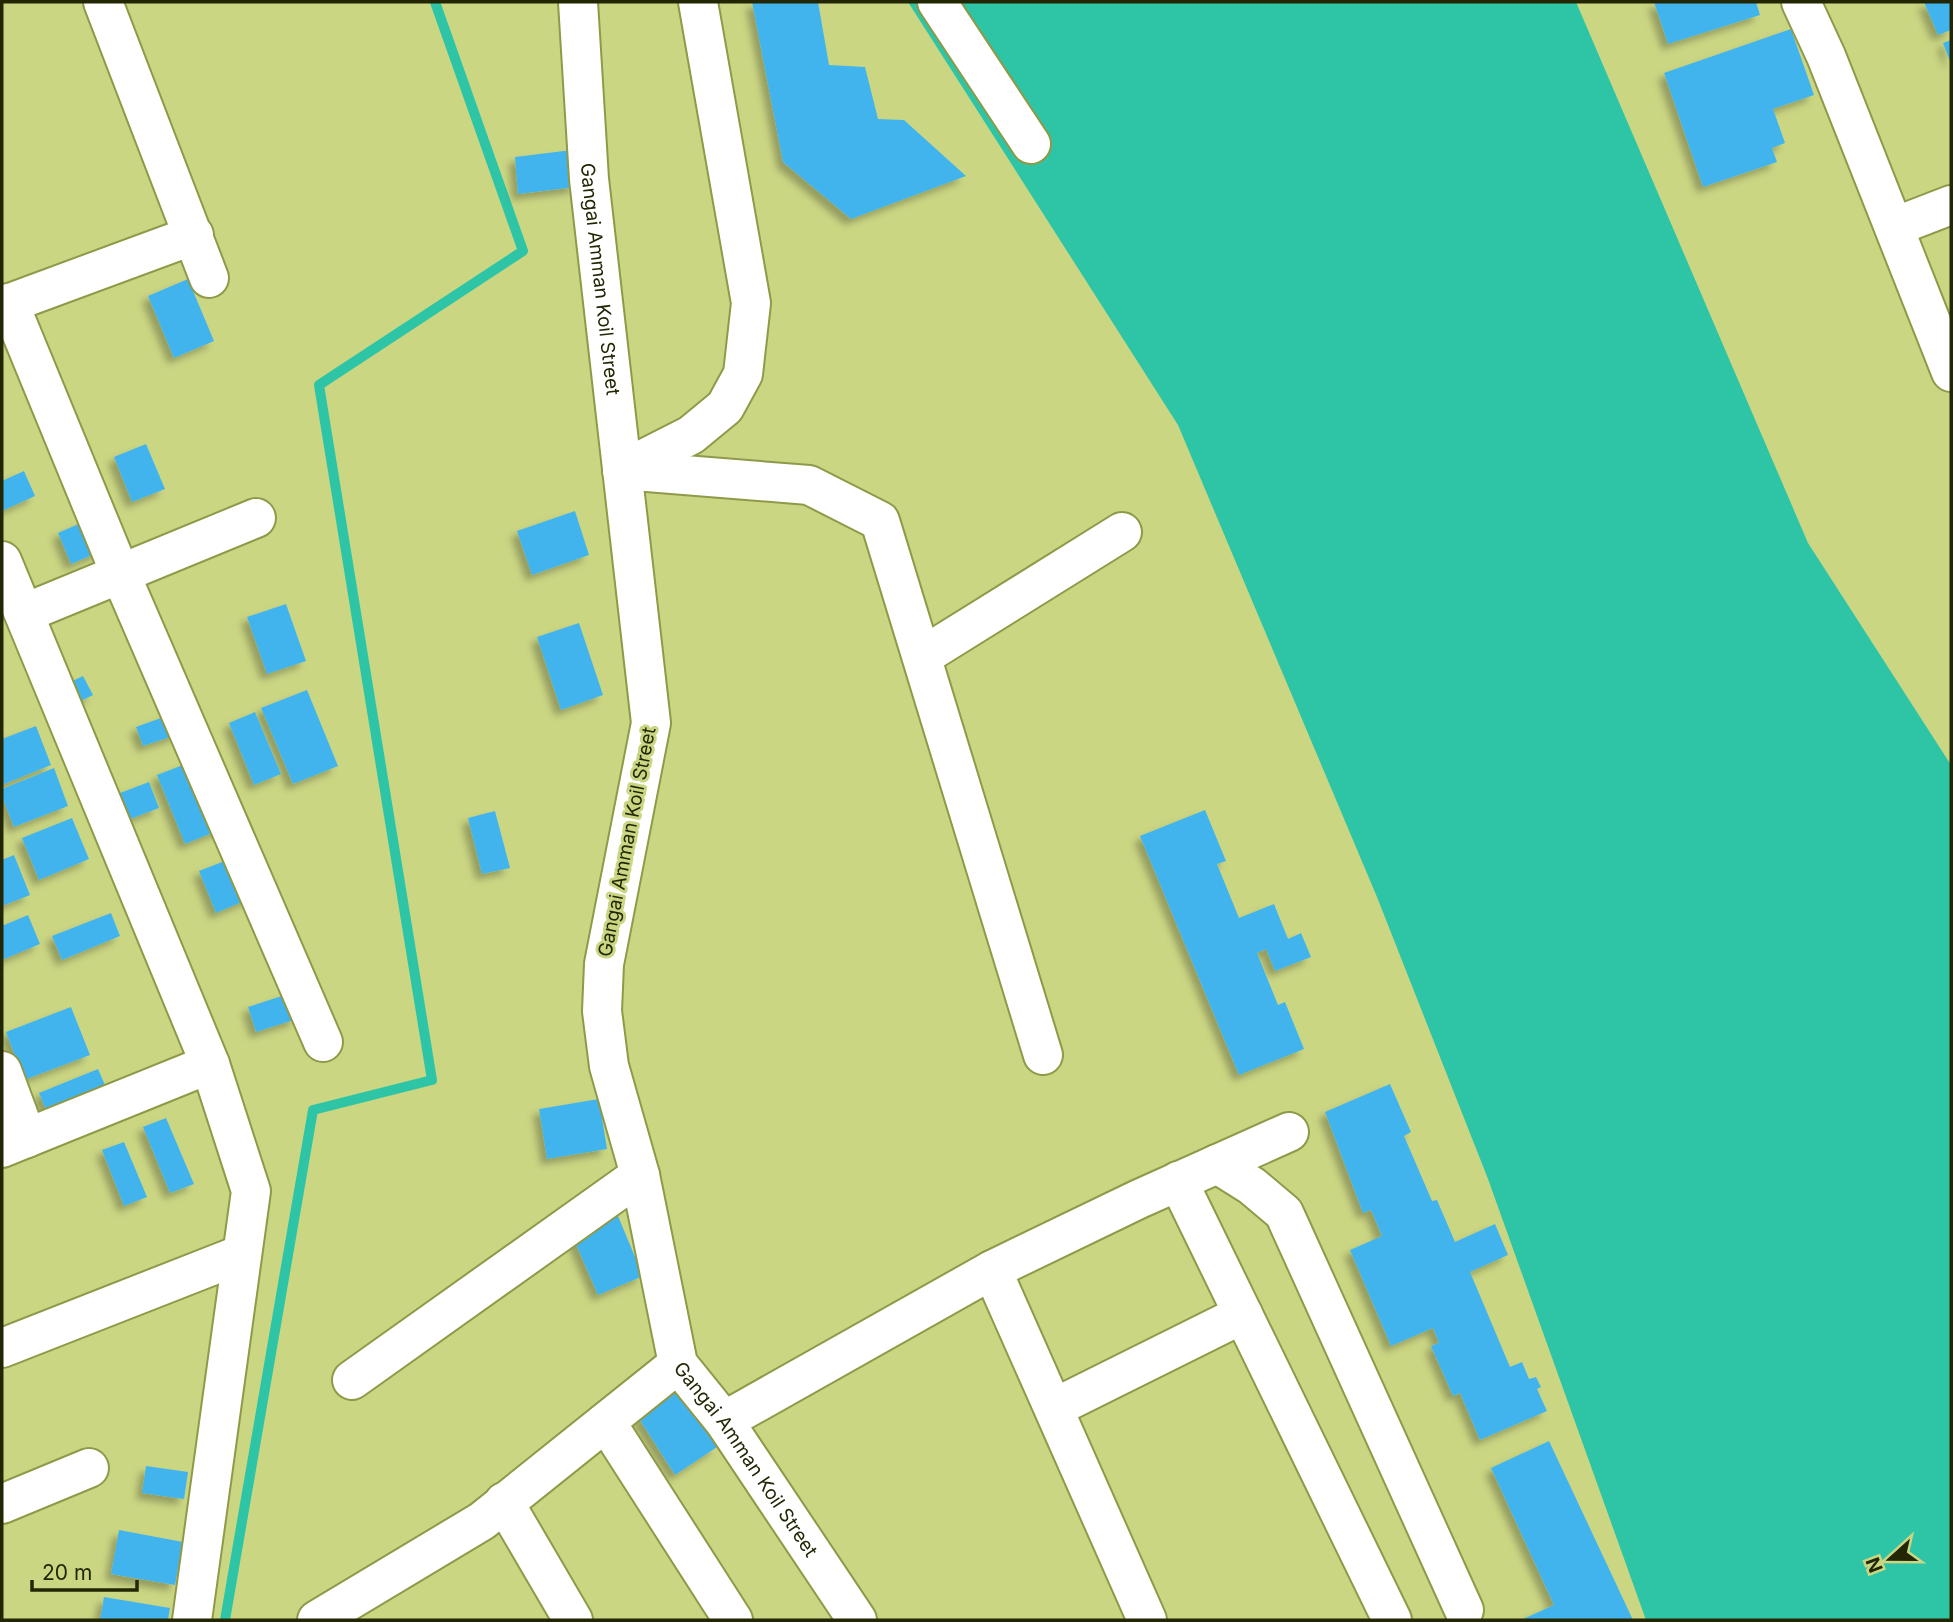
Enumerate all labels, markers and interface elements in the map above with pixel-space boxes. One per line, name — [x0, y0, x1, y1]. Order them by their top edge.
street label: Gangai Amman Koil Street — [577, 162, 625, 396]
street label: Gangai Amman Koil Street — [593, 725, 661, 959]
street label: Gangai Amman Koil Street — [669, 1357, 823, 1561]
north arrow — [1855, 1524, 1925, 1594]
scale bar — [32, 1548, 136, 1592]
text: N — [1861, 1554, 1888, 1576]
text: 20 m — [42, 1560, 92, 1585]

